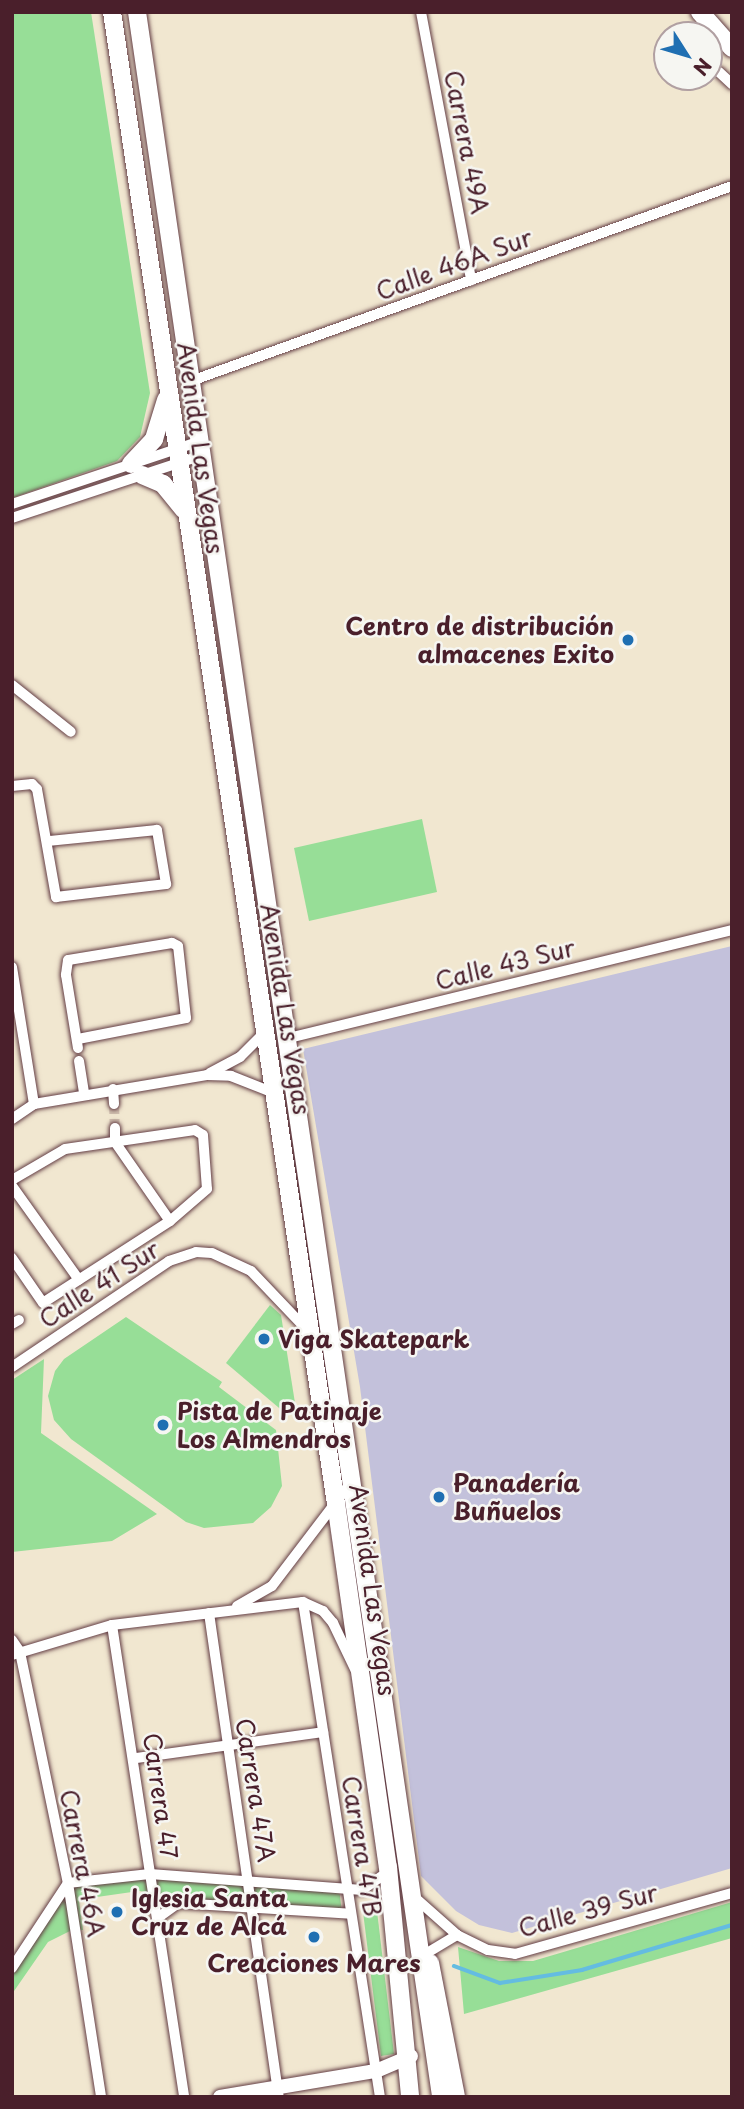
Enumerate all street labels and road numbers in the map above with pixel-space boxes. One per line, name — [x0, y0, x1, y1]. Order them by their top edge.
street label: Carrera 49A — [439, 67, 495, 217]
street label: Calle 46A Sur — [372, 222, 536, 306]
street label: Avenida Las Vegas — [172, 340, 230, 556]
street label: Avenida Las Vegas — [255, 901, 317, 1117]
street label: Calle 43 Sur — [431, 933, 579, 995]
street label: Calle 41 Sur — [33, 1234, 165, 1334]
street label: Avenida Las Vegas — [344, 1482, 402, 1698]
street label: Carrera 47A — [230, 1716, 282, 1864]
street label: Carrera 47 — [138, 1731, 184, 1861]
street label: Carrera 47B — [337, 1773, 387, 1919]
street label: Carrera 46A — [55, 1786, 111, 1940]
street label: Calle 39 Sur — [515, 1878, 661, 1942]

